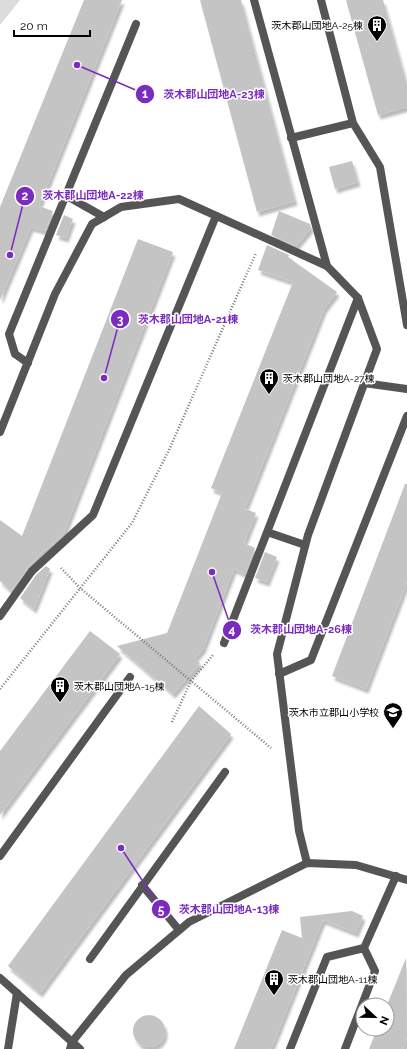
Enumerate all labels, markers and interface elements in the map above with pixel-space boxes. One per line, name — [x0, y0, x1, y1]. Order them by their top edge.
scale bar — [14, 12, 90, 38]
building icon: 茨木郡山団地A-25棟 — [366, 14, 388, 42]
text: 20 m — [20, 19, 48, 33]
place label: 茨木郡山団地A-25棟 — [271, 20, 363, 31]
callout: 茨木郡山団地A-23棟 — [135, 82, 272, 105]
text: 1 — [142, 87, 148, 101]
text: 茨木郡山団地A-23棟 — [163, 88, 265, 101]
callout: 茨木郡山団地A-22棟 — [15, 184, 152, 207]
text: 2 — [22, 189, 29, 203]
text: 茨木郡山団地A-22棟 — [42, 189, 144, 202]
callout: 茨木郡山団地A-21棟 — [110, 308, 247, 331]
text: 3 — [117, 313, 124, 327]
text: 茨木郡山団地A-21棟 — [138, 313, 238, 326]
building icon: 茨木郡山団地A-27棟 — [258, 367, 280, 395]
place label: 茨木郡山団地A-27棟 — [283, 373, 374, 384]
callout: 茨木郡山団地A-26棟 — [222, 618, 360, 641]
text: 4 — [229, 623, 236, 637]
text: 茨木郡山団地A-26棟 — [250, 623, 352, 636]
building icon: 茨木郡山団地A-15棟 — [49, 675, 71, 703]
place label: 茨木郡山団地A-15棟 — [74, 681, 165, 692]
school or university icon: 茨木市立郡山小学校 — [382, 701, 404, 729]
place label: 茨木市立郡山小学校 — [289, 707, 379, 718]
callout: 茨木郡山団地A-13棟 — [151, 898, 287, 921]
text: 5 — [158, 903, 165, 917]
text: 茨木郡山団地A-13棟 — [179, 903, 279, 916]
building icon: 茨木郡山団地A-11棟 — [263, 968, 285, 996]
place label: 茨木郡山団地A-11棟 — [288, 974, 377, 985]
north arrow — [355, 997, 395, 1037]
text: N — [376, 1014, 391, 1027]

